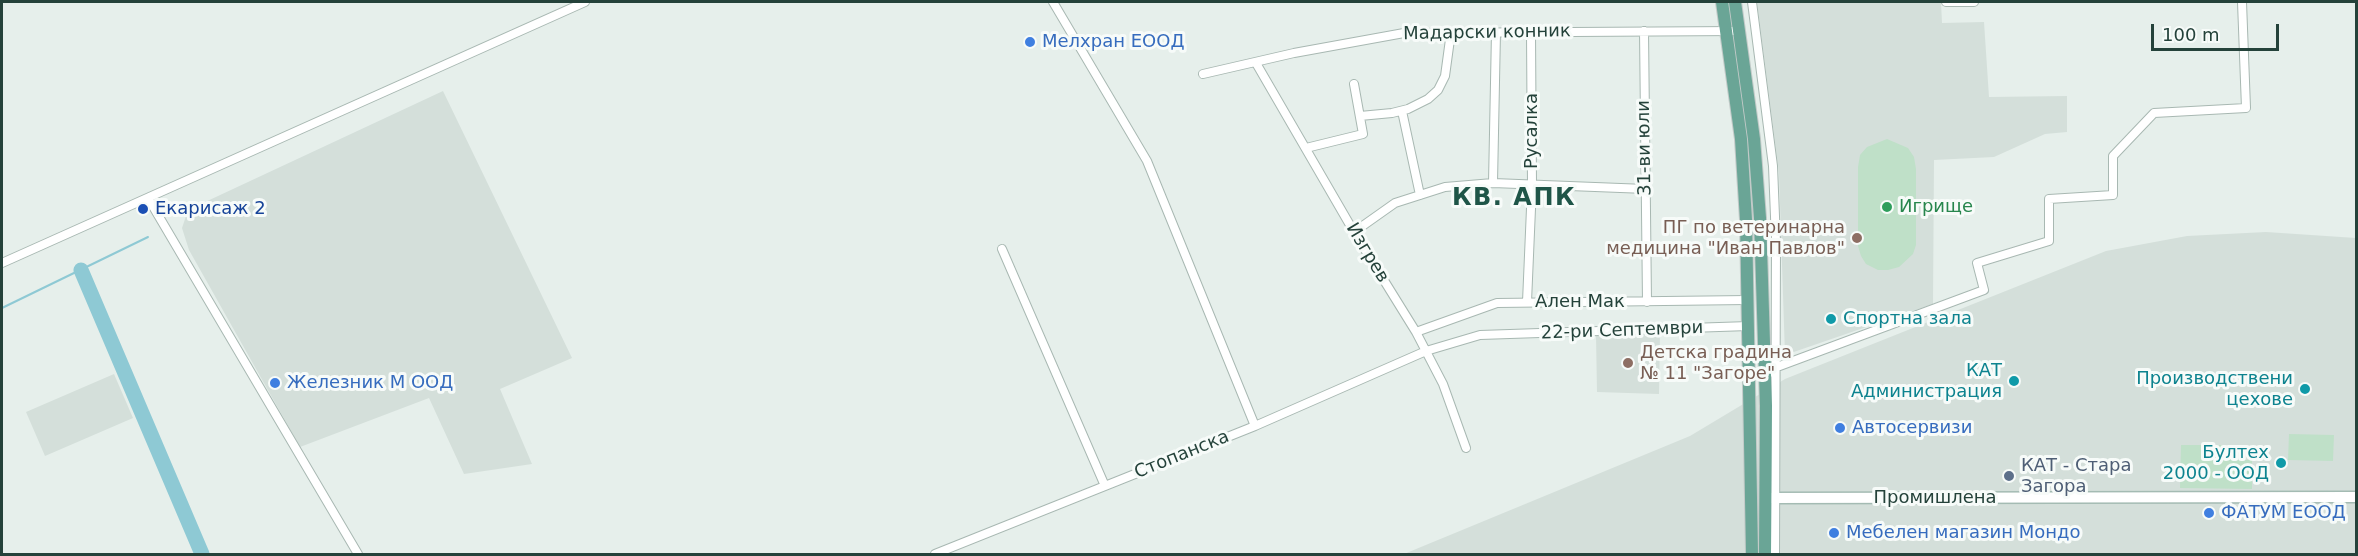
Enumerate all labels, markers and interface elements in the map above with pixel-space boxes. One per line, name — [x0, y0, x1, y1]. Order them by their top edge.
scale bar — [2154, 12, 2282, 50]
street label: Мадарски конник — [1403, 21, 1571, 45]
text: 100 m — [2162, 24, 2220, 45]
place label: Мелхран ЕООД — [1042, 31, 1184, 53]
marker: Мелхран ЕООД — [1023, 35, 1037, 49]
street label: Русалка — [1521, 93, 1543, 169]
street label: 31-ви юли — [1633, 100, 1657, 196]
district label: КВ. АПК — [1452, 185, 1576, 213]
place label: Игрище — [1899, 196, 1973, 218]
place label: Екарисаж 2 — [155, 198, 266, 220]
marker: Игрище — [1880, 200, 1894, 214]
marker: Екарисаж 2 — [136, 202, 150, 216]
place label: ПГ по ветеринарна медицина "Иван Павлов" — [1606, 217, 1845, 260]
street label: Изгрев — [1341, 219, 1393, 287]
marker: ПГ по ветеринарна медицина "Иван Павлов" — [1850, 231, 1864, 245]
street label: Ален Мак — [1535, 291, 1625, 313]
place label: Спортна зала — [1843, 308, 1972, 330]
marker: Спортна зала — [1824, 312, 1838, 326]
street label: 22-ри Септември — [1540, 317, 1704, 345]
place label: Детска градина № 11 "Загоре" — [1640, 342, 1792, 385]
marker: Детска градина № 11 "Загоре" — [1621, 356, 1635, 370]
place label: КАТ Администрация — [1851, 360, 2002, 403]
place label: Производствени цехове — [2136, 368, 2293, 410]
place label: Железник М ООД — [287, 372, 453, 394]
marker: КАТ Администрация — [2007, 374, 2021, 388]
marker: Железник М ООД — [268, 376, 282, 390]
marker: Производствени цехове — [2298, 382, 2312, 396]
place label: Автосервизи — [1852, 417, 1972, 439]
marker: Автосервизи — [1833, 421, 1847, 435]
street label: Стопанска — [1131, 426, 1233, 484]
place label: Бултех 2000 - ООД — [2163, 442, 2269, 484]
place label: КАТ - Стара Загора — [2021, 455, 2132, 498]
marker: Бултех 2000 - ООД — [2274, 456, 2288, 470]
marker: КАТ - Стара Загора — [2002, 469, 2016, 483]
street label: Промишлена — [1873, 487, 1997, 509]
place label: ФАТУМ ЕООД — [2221, 502, 2346, 524]
marker: ФАТУМ ЕООД — [2202, 506, 2216, 520]
place label: Мебелен магазин Мондо — [1846, 522, 2080, 544]
marker: Мебелен магазин Мондо — [1827, 526, 1841, 540]

